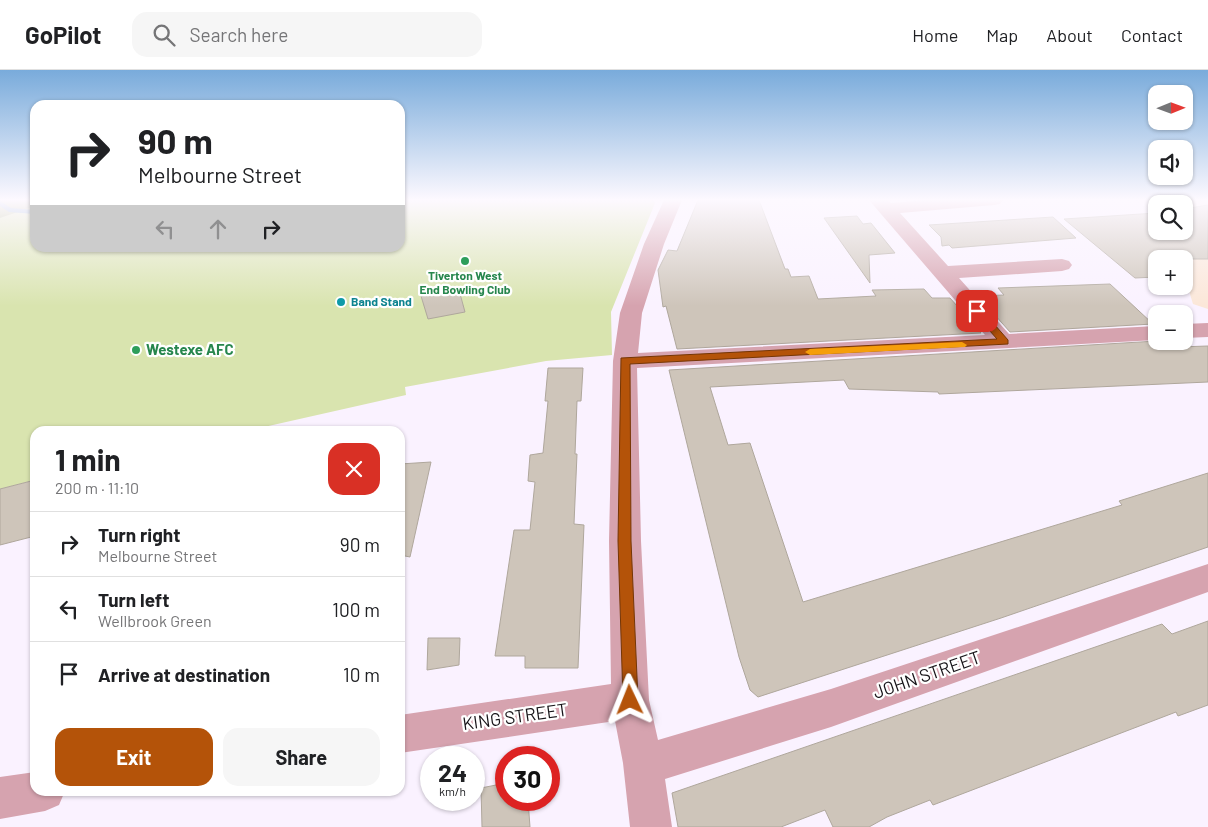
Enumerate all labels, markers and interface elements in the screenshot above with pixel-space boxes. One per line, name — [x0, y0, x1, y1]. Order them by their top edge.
search box — [132, 12, 482, 57]
text: GoPilot — [25, 20, 102, 49]
icon: search — [150, 21, 178, 49]
text: Search here — [190, 23, 288, 46]
text: Home — [912, 24, 958, 46]
text: Map — [986, 24, 1018, 46]
text: About — [1046, 24, 1093, 46]
text: Contact — [1121, 24, 1183, 46]
north arrow — [1148, 85, 1192, 130]
map controls — [1148, 85, 1193, 350]
text: 90 m — [138, 119, 213, 161]
icon: right — [55, 120, 120, 185]
button: sound — [1148, 140, 1193, 185]
text: Melbourne Street — [138, 161, 302, 187]
button: search — [1148, 195, 1193, 240]
icon: left — [151, 215, 179, 243]
icon: ahead — [204, 215, 232, 243]
icon: right — [257, 215, 285, 243]
button: + — [1148, 250, 1193, 295]
marker: Tiverton West End Bowling Club — [459, 255, 471, 267]
place label: Tiverton West End Bowling Club — [419, 268, 511, 296]
pin — [956, 290, 998, 332]
place label: Band Stand — [351, 294, 412, 308]
marker: Band Stand — [335, 296, 347, 308]
icon: arrive — [963, 297, 991, 325]
button: − — [1148, 305, 1193, 350]
place label: Westexe AFC — [146, 340, 234, 358]
marker: Westexe AFC — [130, 344, 142, 356]
text: 1 min — [55, 441, 121, 477]
button: close — [328, 443, 380, 495]
text: 200 m · 11:10 — [55, 478, 139, 497]
text: Turn right — [98, 523, 180, 546]
icon: right — [55, 530, 83, 558]
text: 90 m — [340, 533, 380, 556]
text: Melbourne Street — [98, 546, 217, 565]
text: Turn left — [98, 588, 169, 611]
icon: left — [55, 595, 83, 623]
text: 100 m — [332, 598, 380, 621]
text: Wellbrook Green — [98, 611, 212, 630]
street label: JOHN STREET — [870, 645, 983, 703]
icon: arrive — [55, 660, 83, 688]
text: Arrive at destination — [98, 663, 270, 686]
text: 10 m — [343, 663, 380, 686]
position arrow — [603, 673, 655, 725]
street label: KING STREET — [461, 698, 569, 734]
button: Exit — [55, 728, 213, 786]
button: Share — [223, 728, 380, 786]
speed limit sign: 30 — [495, 746, 560, 811]
text: 24 — [438, 757, 467, 787]
text: km/h — [439, 784, 466, 798]

